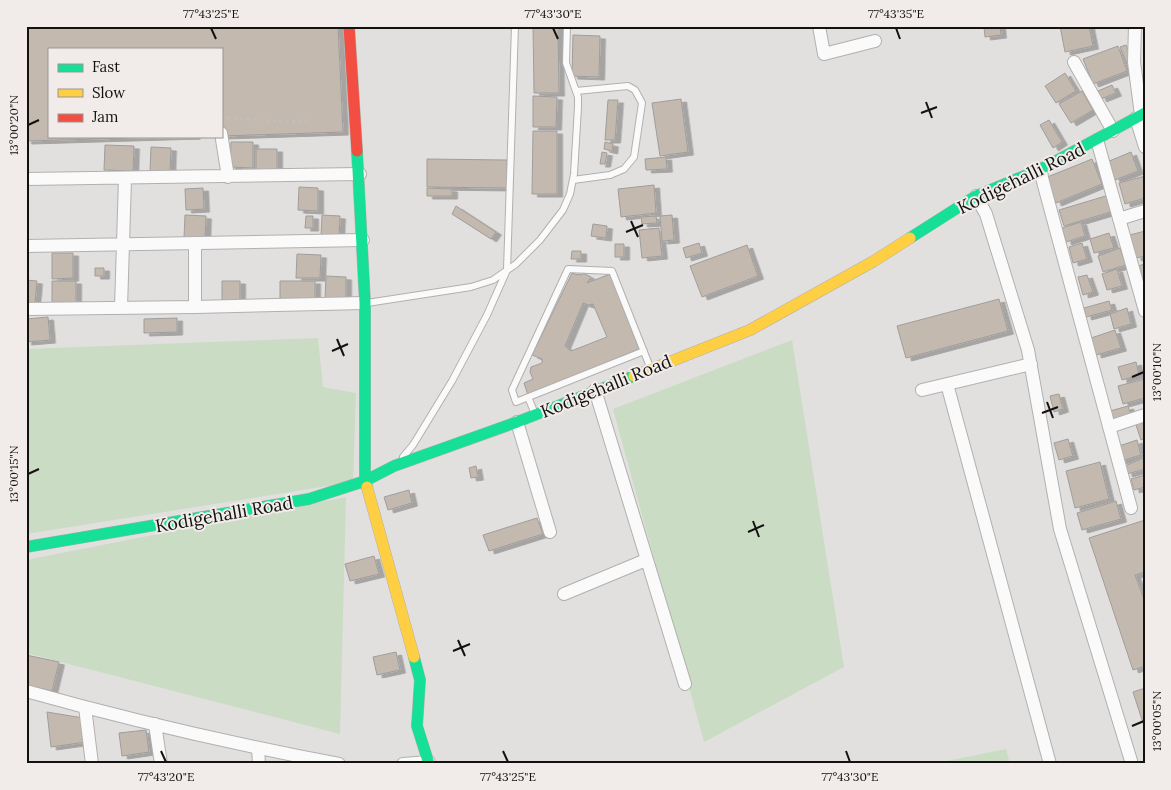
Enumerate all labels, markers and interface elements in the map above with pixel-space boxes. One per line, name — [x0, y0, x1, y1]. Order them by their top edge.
text: 77°43'25"E — [183, 6, 239, 21]
text: 77°43'30"E — [525, 6, 581, 21]
text: 77°43'35"E — [868, 6, 924, 21]
legend — [48, 48, 222, 138]
text: Fast — [92, 57, 120, 76]
text: Slow — [92, 83, 125, 102]
text: 13°00'20"N — [6, 95, 21, 155]
text: Jam — [91, 107, 119, 126]
street label: Kodigehalli Road — [953, 137, 1089, 219]
text: 13°00'10"N — [1149, 343, 1164, 401]
street label: Kodigehalli Road — [537, 349, 675, 423]
text: 13°00'15"N — [6, 445, 21, 503]
street label: Kodigehalli Road — [153, 491, 295, 537]
text: 13°00'05"N — [1149, 691, 1164, 751]
text: 77°43'20"E — [138, 769, 194, 784]
text: 77°43'25"E — [480, 769, 536, 784]
text: 77°43'30"E — [822, 769, 878, 784]

